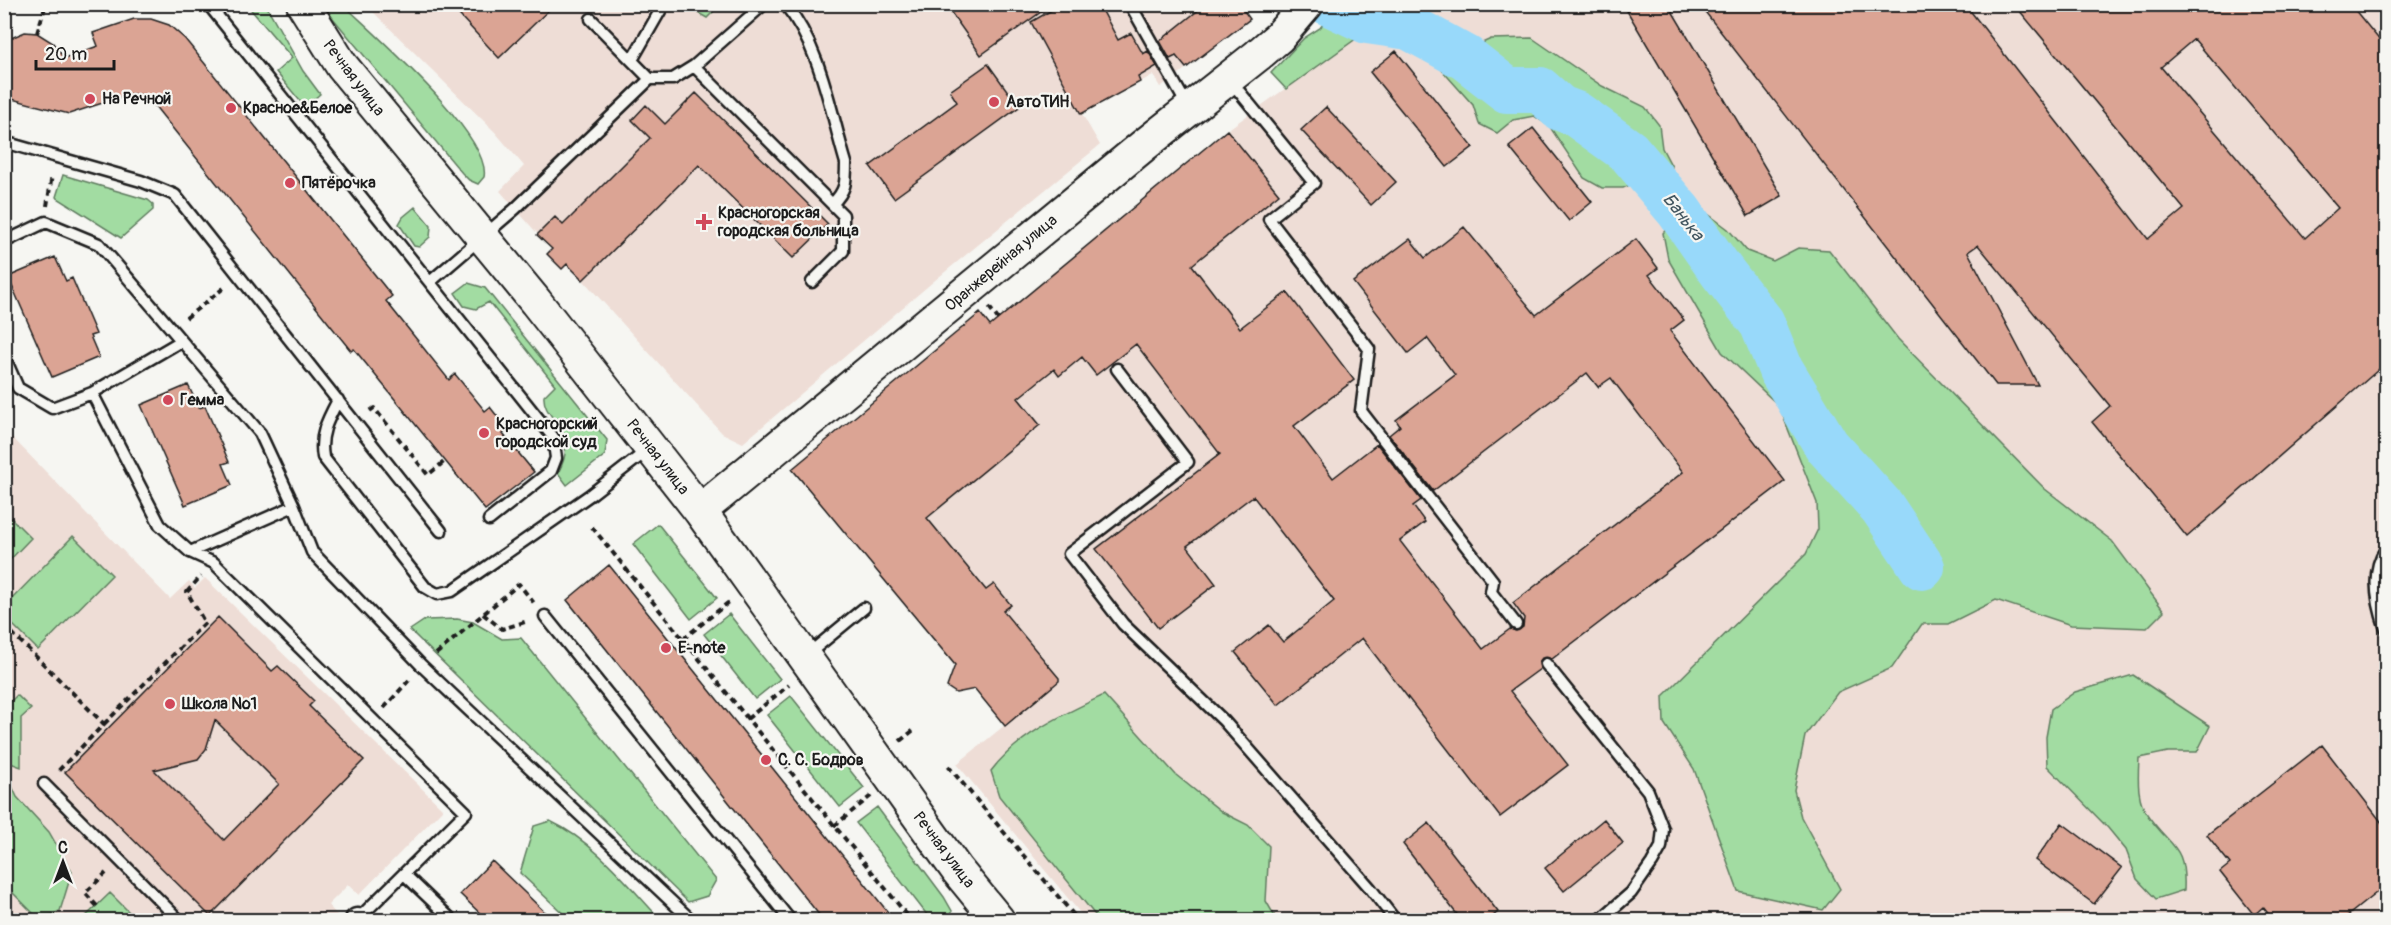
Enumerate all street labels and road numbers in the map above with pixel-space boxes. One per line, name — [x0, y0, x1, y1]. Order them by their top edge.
street label: Речная улица — [319, 36, 389, 120]
street label: Оранжерейная улица — [941, 210, 1061, 316]
street label: Речная улица — [622, 415, 694, 499]
street label: Речная улица — [909, 808, 979, 892]

